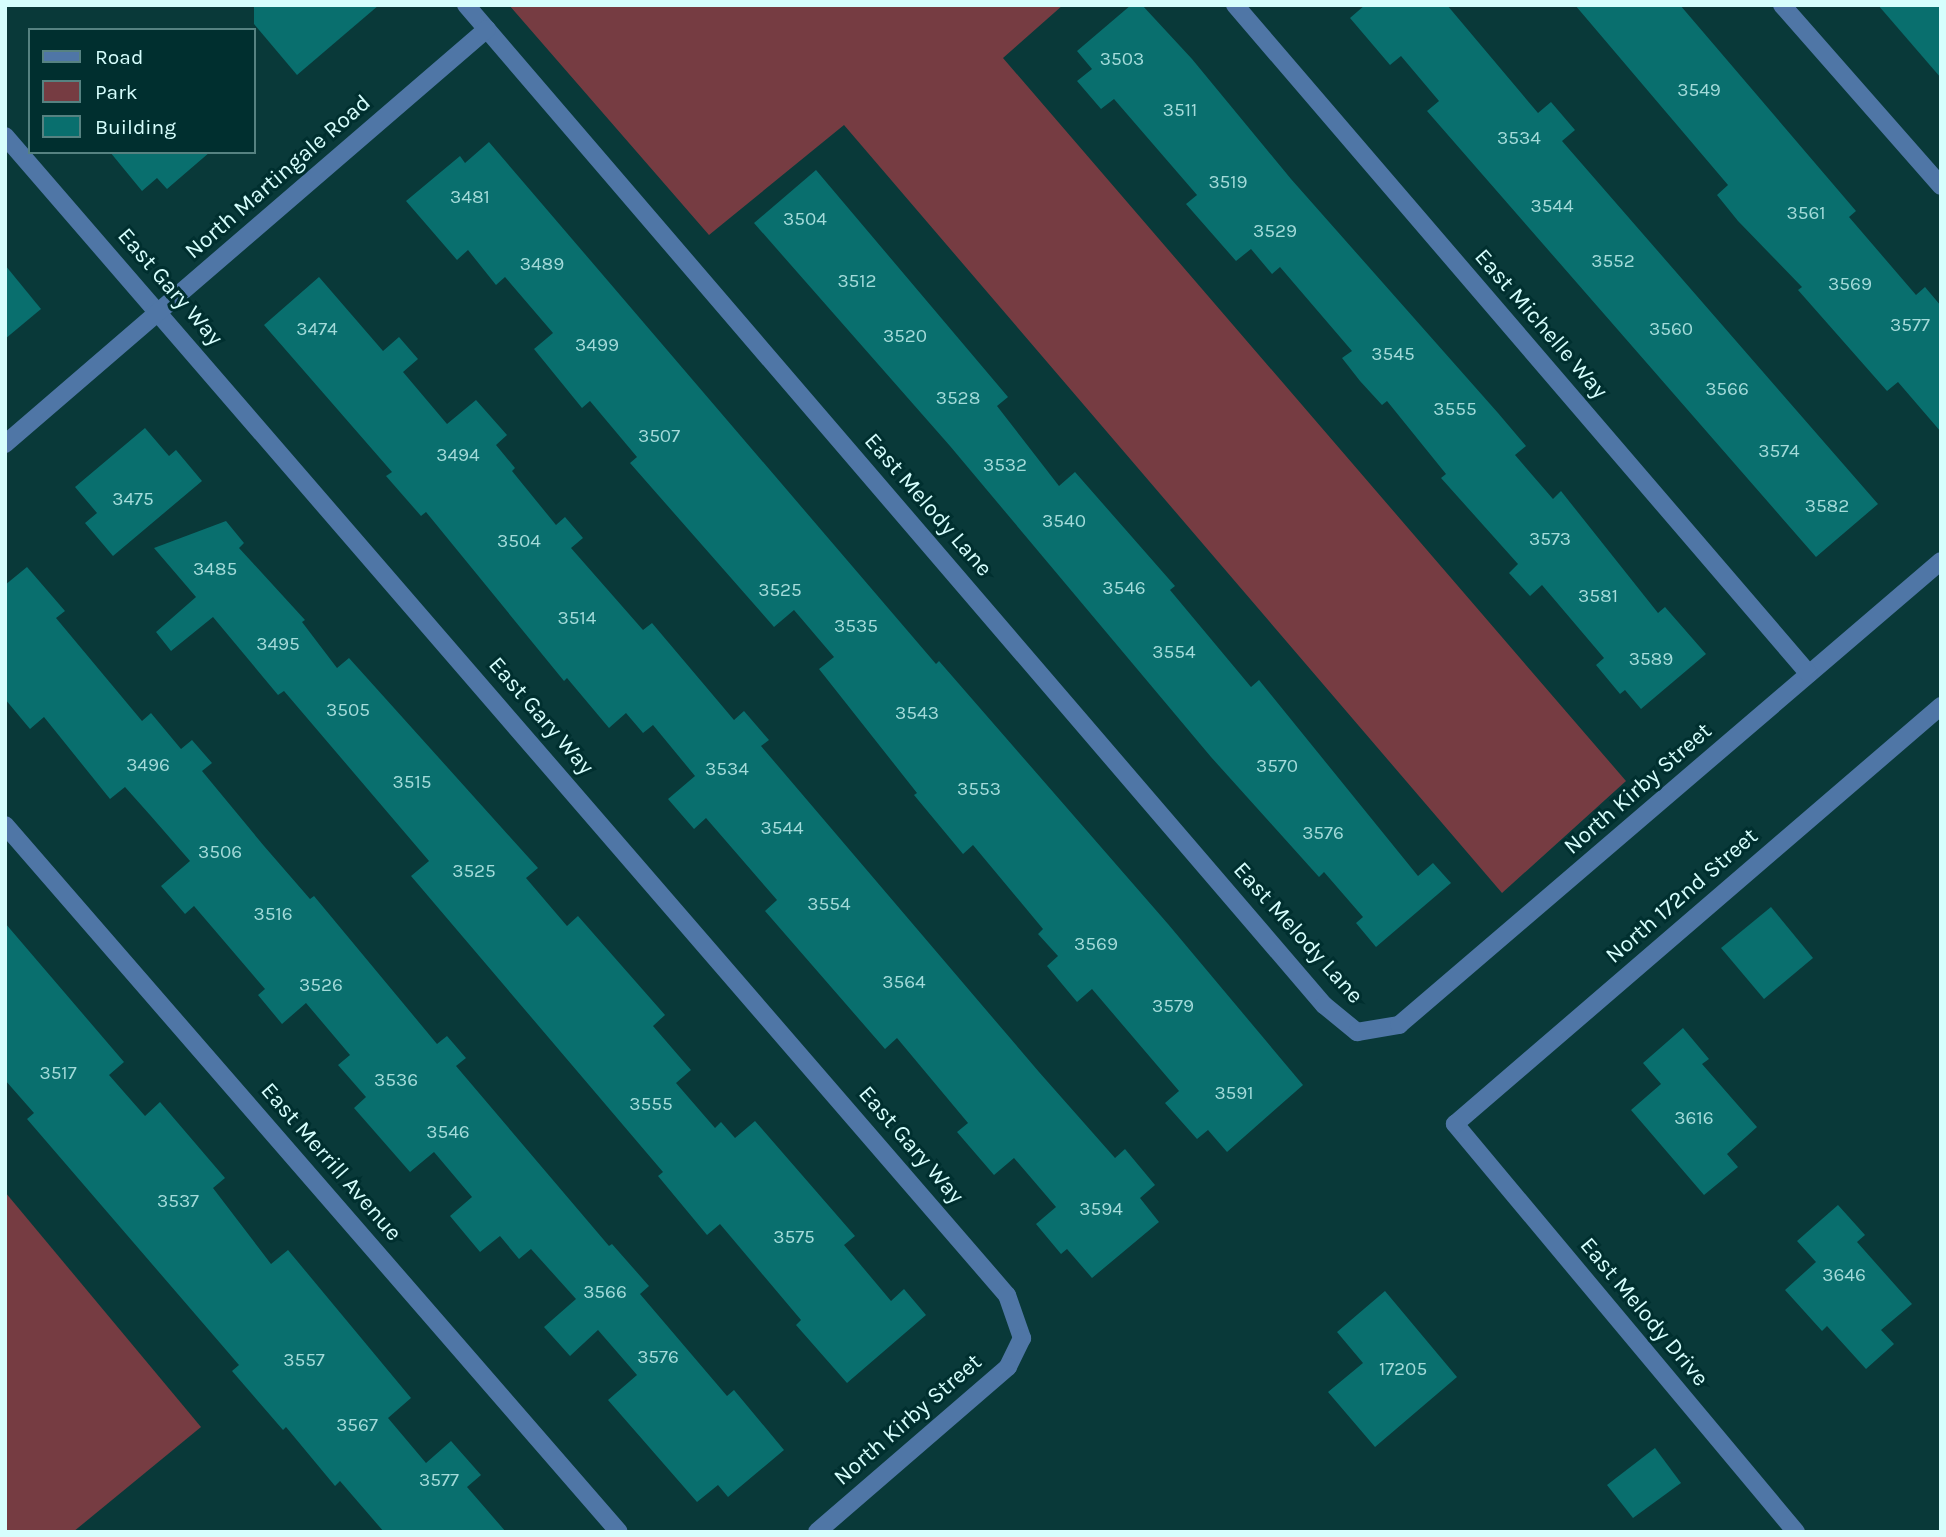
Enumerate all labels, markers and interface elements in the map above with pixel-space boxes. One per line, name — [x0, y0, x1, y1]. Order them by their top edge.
legend — [28, 28, 256, 154]
text: Road — [95, 45, 143, 69]
house number: 3503 — [1100, 49, 1144, 71]
text: Park — [95, 80, 138, 104]
house number: 3549 — [1677, 80, 1721, 102]
street label: North Martingale Road — [180, 89, 376, 265]
house number: 3511 — [1163, 100, 1197, 122]
text: Building — [95, 115, 176, 139]
house number: 3534 — [1497, 128, 1541, 150]
house number: 3519 — [1208, 172, 1248, 194]
house number: 3481 — [450, 187, 490, 209]
house number: 3544 — [1530, 196, 1574, 218]
house number: 3561 — [1786, 203, 1826, 225]
house number: 3504 — [783, 209, 827, 231]
house number: 3529 — [1253, 221, 1297, 243]
street label: East Gary Way — [111, 222, 229, 352]
street label: East Michelle Way — [1469, 244, 1613, 404]
house number: 3552 — [1591, 251, 1635, 273]
house number: 3489 — [520, 254, 564, 276]
house number: 3512 — [837, 271, 877, 293]
house number: 3569 — [1828, 274, 1872, 296]
house number: 3577 — [1890, 315, 1930, 337]
house number: 3474 — [296, 319, 338, 341]
house number: 3560 — [1649, 319, 1693, 341]
house number: 3520 — [883, 326, 927, 348]
house number: 3499 — [575, 335, 619, 357]
house number: 3545 — [1371, 344, 1415, 366]
house number: 3566 — [1705, 379, 1749, 401]
house number: 3528 — [936, 388, 980, 410]
house number: 3555 — [1433, 399, 1477, 421]
house number: 3507 — [638, 426, 680, 448]
street label: East Melody Lane — [858, 428, 998, 582]
house number: 3574 — [1758, 441, 1800, 463]
house number: 3494 — [436, 445, 480, 467]
house number: 3532 — [983, 455, 1027, 477]
house number: 3475 — [112, 489, 154, 511]
house number: 3582 — [1805, 496, 1849, 518]
house number: 3540 — [1042, 511, 1086, 533]
house number: 3573 — [1529, 529, 1571, 551]
house number: 3504 — [497, 531, 541, 553]
house number: 3485 — [193, 559, 237, 581]
house number: 3546 — [1102, 578, 1146, 600]
house number: 3525 — [758, 580, 802, 602]
house number: 3581 — [1578, 586, 1618, 608]
house number: 3514 — [558, 608, 596, 630]
house number: 3535 — [834, 616, 878, 638]
house number: 3495 — [256, 634, 300, 656]
house number: 3554 — [1152, 642, 1196, 664]
house number: 3589 — [1629, 649, 1673, 671]
street label: East Gary Way — [482, 651, 600, 781]
house number: 3505 — [326, 700, 370, 722]
house number: 3543 — [895, 703, 939, 725]
street label: North Kirby Street — [1559, 717, 1717, 861]
house number: 3496 — [126, 755, 170, 777]
house number: 3570 — [1256, 756, 1298, 778]
house number: 3534 — [705, 759, 749, 781]
house number: 3515 — [393, 772, 431, 794]
house number: 3553 — [957, 779, 1001, 801]
house number: 3544 — [760, 818, 804, 840]
street label: North 172nd Street — [1600, 822, 1764, 970]
house number: 3576 — [1302, 823, 1344, 845]
house number: 3506 — [198, 842, 242, 864]
street label: East Melody Lane — [1227, 857, 1369, 1009]
house number: 3525 — [452, 861, 496, 883]
house number: 3554 — [807, 894, 851, 916]
house number: 3516 — [253, 904, 293, 926]
house number: 3569 — [1074, 934, 1118, 956]
house number: 3564 — [882, 972, 926, 994]
house number: 3526 — [299, 975, 343, 997]
house number: 3579 — [1152, 996, 1194, 1018]
house number: 3517 — [39, 1063, 77, 1085]
house number: 3536 — [374, 1070, 418, 1092]
street label: East Merrill Avenue — [255, 1077, 407, 1247]
street label: East Gary Way — [852, 1080, 970, 1210]
house number: 3591 — [1214, 1083, 1254, 1105]
house number: 3555 — [629, 1094, 673, 1116]
house number: 3616 — [1674, 1108, 1714, 1130]
house number: 3546 — [426, 1122, 470, 1144]
house number: 3537 — [157, 1191, 199, 1213]
house number: 3594 — [1079, 1199, 1123, 1221]
house number: 3575 — [773, 1227, 815, 1249]
street label: East Melody Drive — [1574, 1232, 1714, 1392]
house number: 3646 — [1822, 1265, 1866, 1287]
house number: 3566 — [583, 1282, 627, 1304]
house number: 3576 — [637, 1347, 679, 1369]
street label: North Kirby Street — [829, 1348, 987, 1492]
house number: 3557 — [283, 1350, 325, 1372]
house number: 17205 — [1379, 1359, 1427, 1381]
house number: 3567 — [336, 1415, 378, 1437]
house number: 3577 — [419, 1470, 459, 1492]

